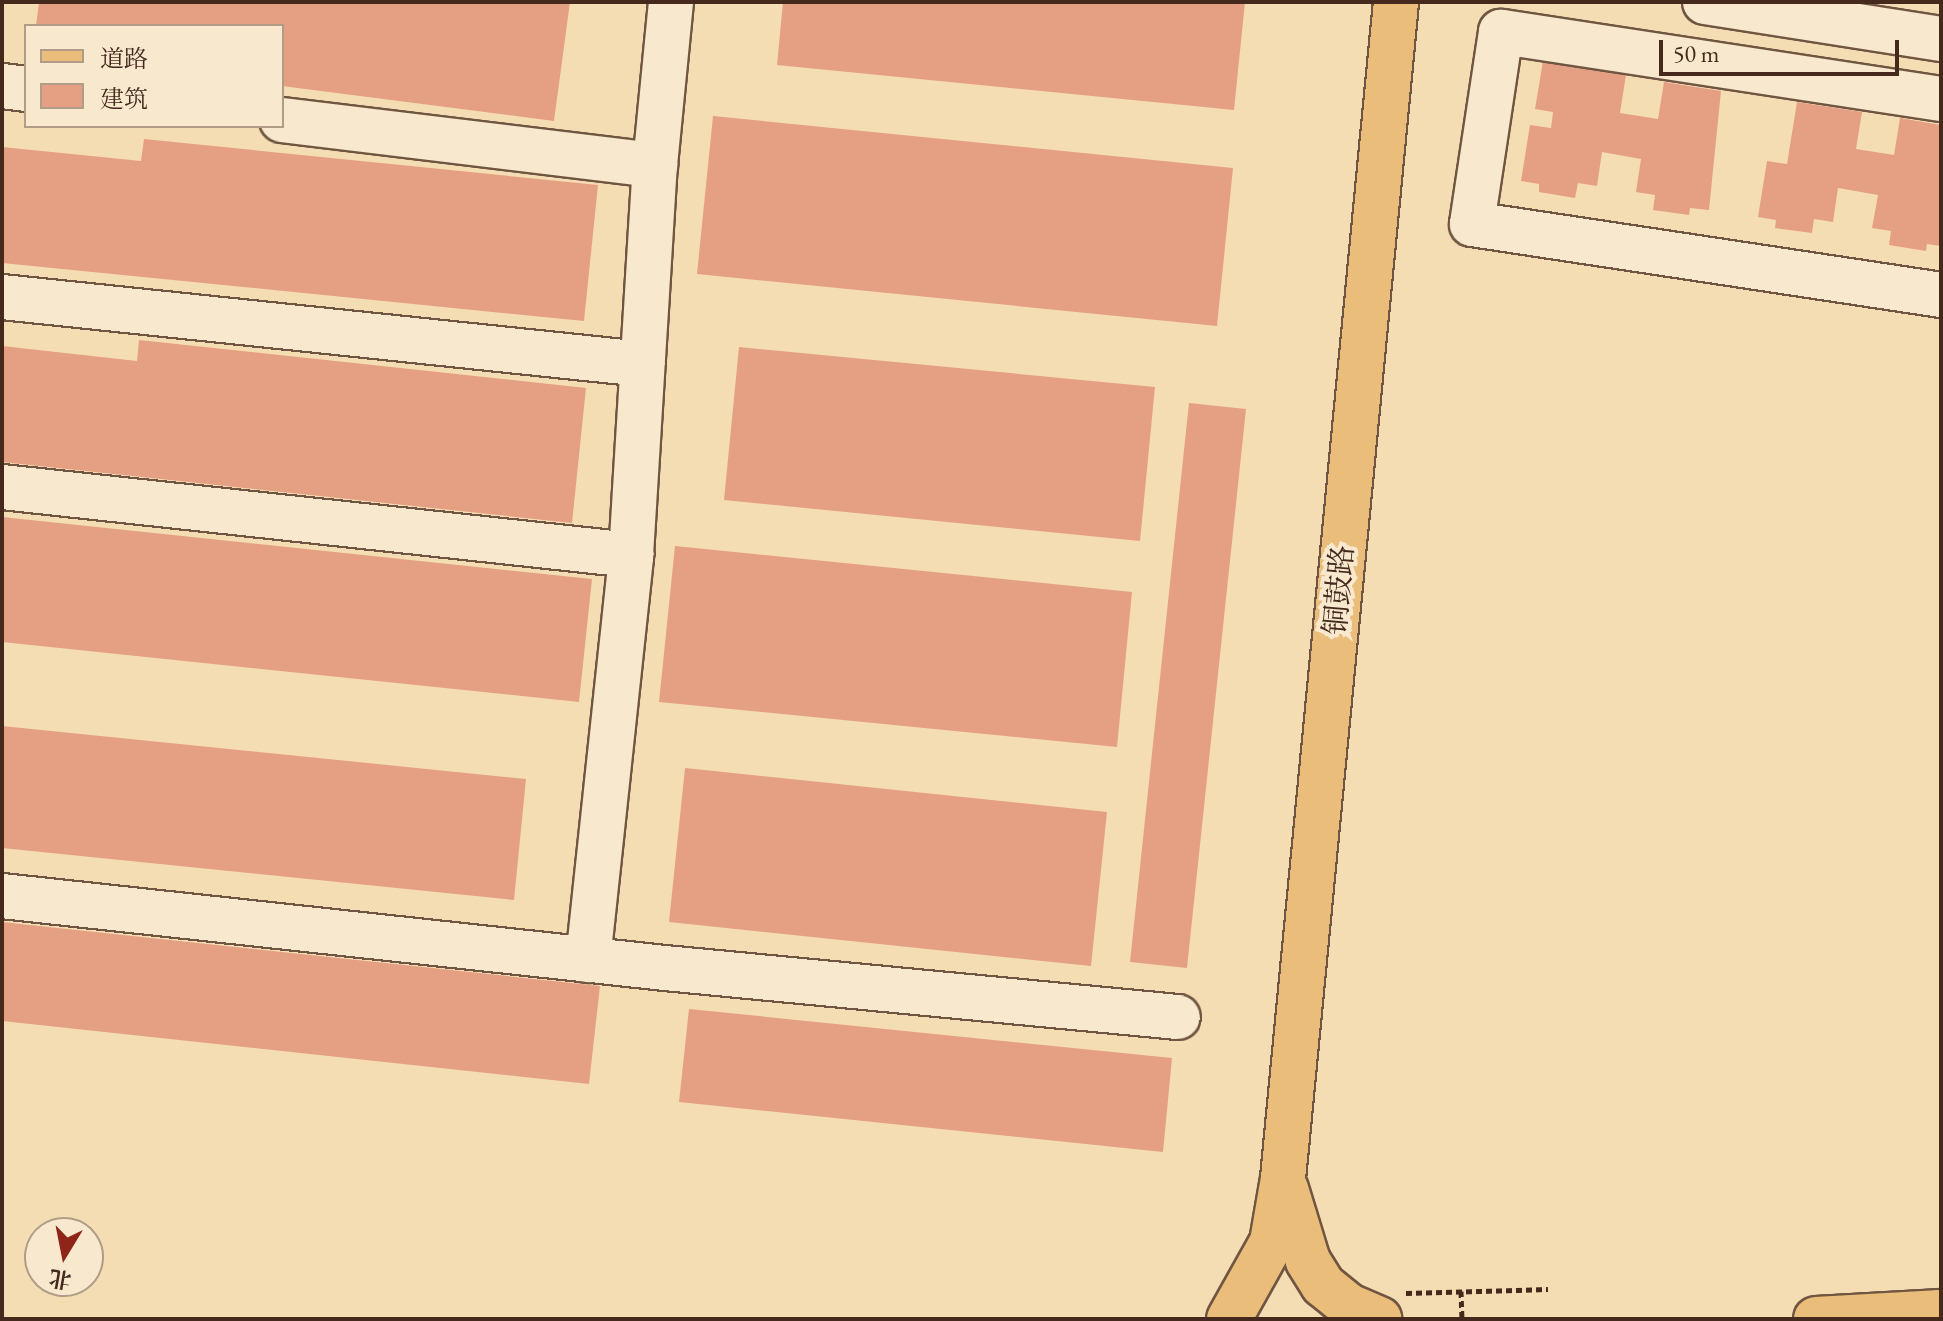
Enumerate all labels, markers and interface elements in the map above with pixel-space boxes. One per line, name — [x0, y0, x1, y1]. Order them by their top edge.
legend — [24, 24, 284, 128]
scale bar — [1663, 24, 1903, 74]
text: 50 m — [1673, 38, 1720, 69]
text: 道路 — [100, 43, 148, 74]
text: 建筑 — [100, 83, 148, 114]
street label: 铜鼓路 — [1317, 544, 1361, 636]
north arrow — [24, 1217, 104, 1297]
text: 北 — [47, 1263, 73, 1295]

